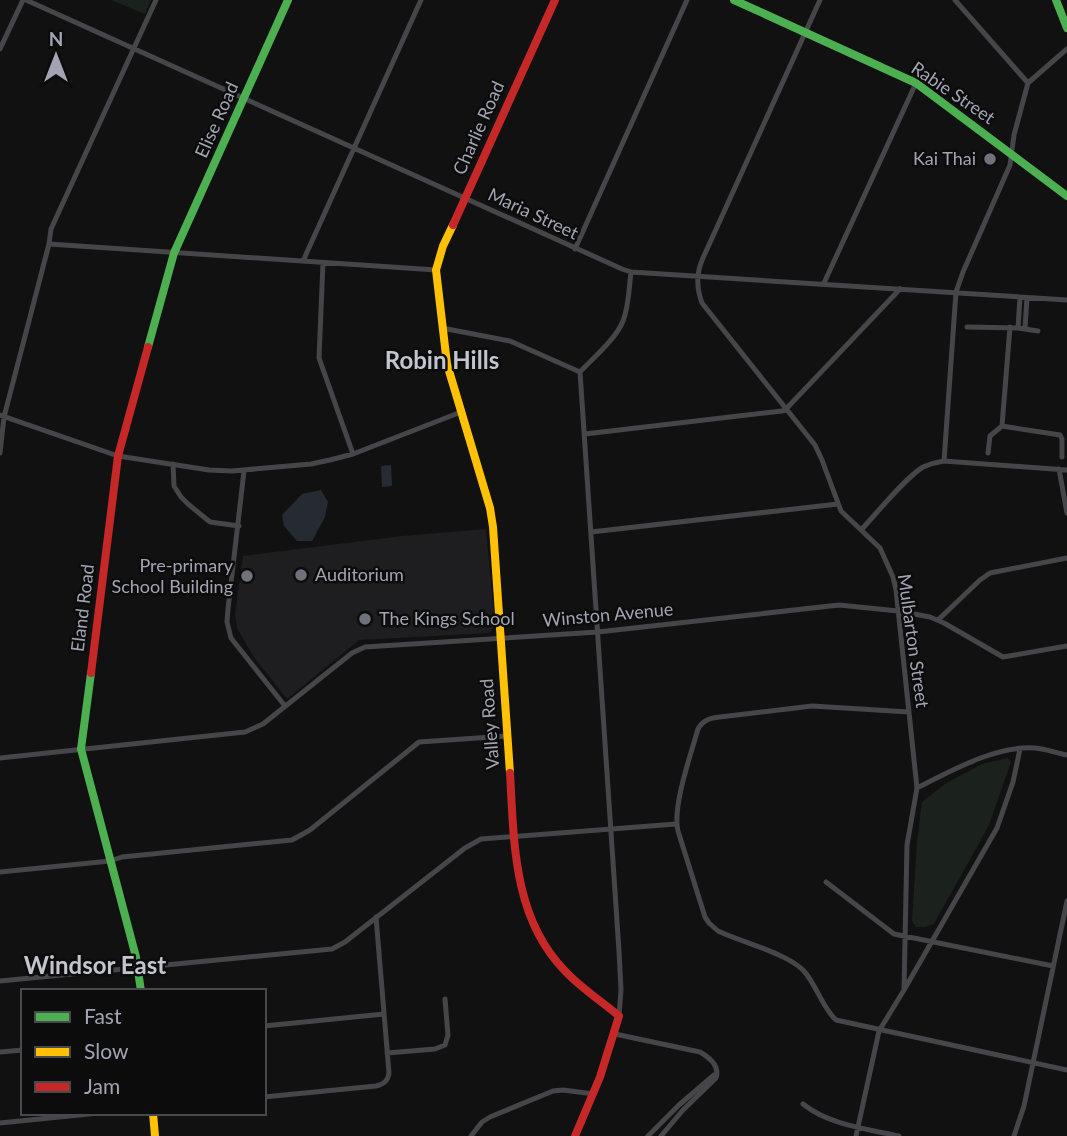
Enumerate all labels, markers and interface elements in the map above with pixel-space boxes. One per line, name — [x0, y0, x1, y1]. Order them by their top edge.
north arrow — [21, 21, 91, 91]
text: N — [49, 27, 63, 50]
street label: Rabie Street — [908, 56, 1000, 128]
street label: Charlie Road — [448, 77, 509, 178]
street label: Elise Road — [190, 78, 243, 161]
place label: Kai Thai — [913, 147, 976, 169]
marker: Kai Thai — [982, 151, 998, 167]
street label: Maria Street — [485, 183, 583, 244]
district label: Robin Hills — [385, 345, 499, 374]
place label: Pre-primary School Building — [112, 554, 234, 597]
street label: Eland Road — [66, 563, 98, 653]
place label: Auditorium — [315, 563, 404, 585]
marker: Auditorium — [293, 567, 309, 583]
marker: Pre-primary School Building — [239, 568, 255, 584]
street label: Mulbarton Street — [894, 572, 934, 710]
street label: Winston Avenue — [542, 597, 674, 631]
place label: The Kings School — [379, 607, 515, 629]
marker: The Kings School — [357, 611, 373, 627]
street label: Valley Road — [475, 678, 503, 770]
district label: Windsor East — [24, 950, 166, 979]
legend — [21, 989, 266, 1115]
text: Fast — [84, 1003, 122, 1028]
text: Slow — [84, 1038, 129, 1063]
text: Jam — [84, 1073, 120, 1098]

